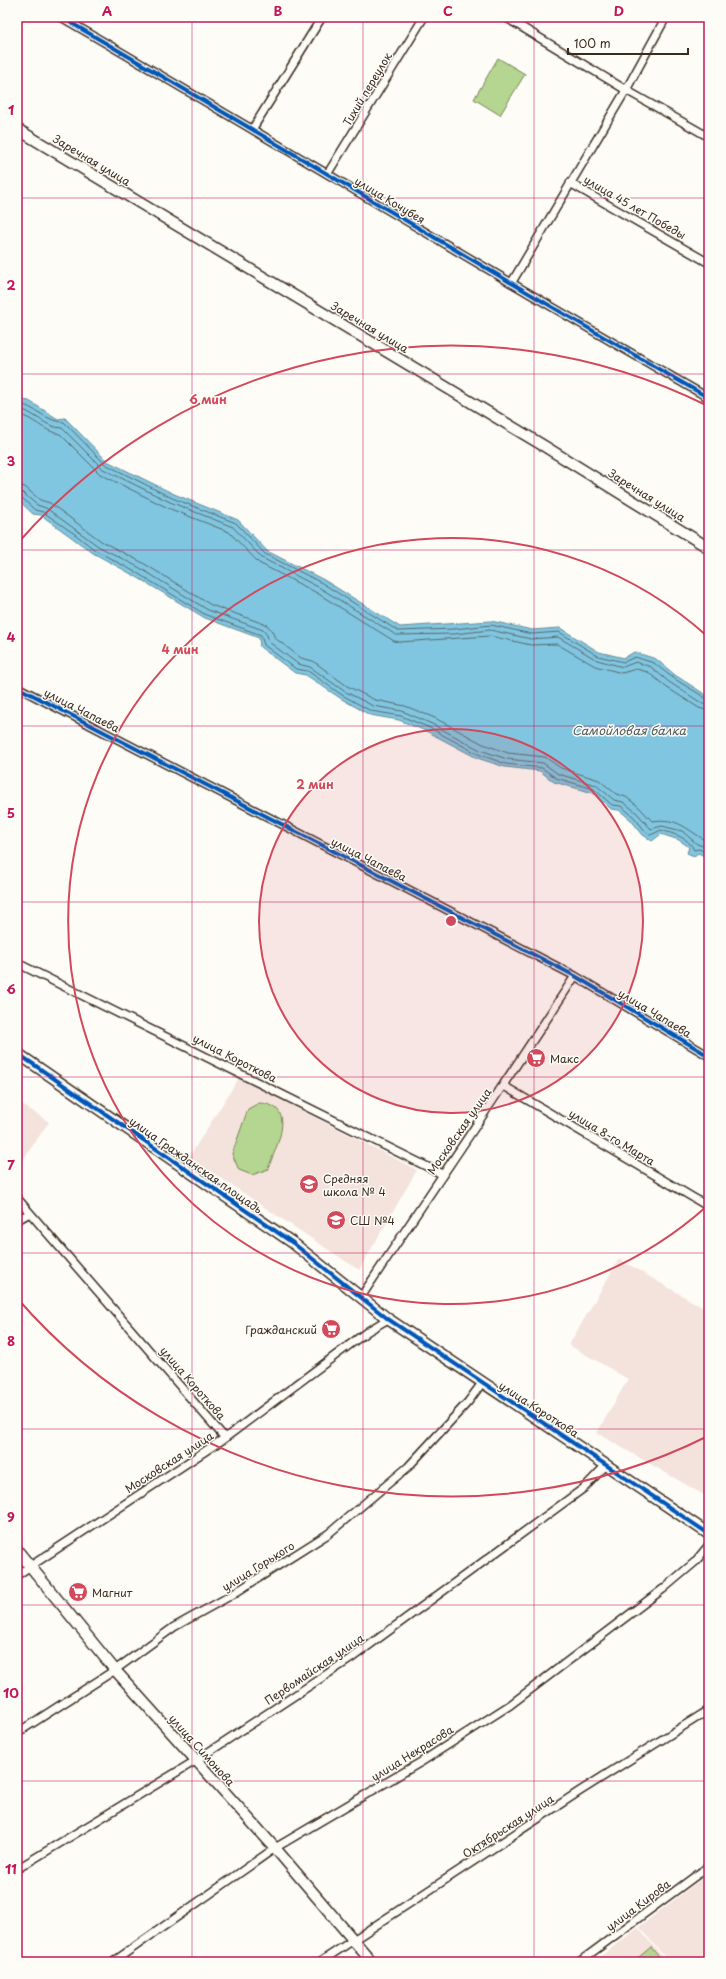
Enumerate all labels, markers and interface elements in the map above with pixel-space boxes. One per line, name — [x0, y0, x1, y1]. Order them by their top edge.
text: A — [102, 1, 112, 20]
text: B — [274, 1, 283, 20]
text: C — [443, 1, 453, 20]
text: D — [614, 1, 624, 20]
scale bar — [568, 30, 688, 56]
text: 100 m — [574, 34, 611, 52]
street label: Тихий переулок — [338, 49, 396, 129]
text: 1 — [8, 100, 14, 119]
street label: Заречная улица — [50, 130, 134, 190]
street label: улица 45 лет Победы — [581, 171, 689, 243]
street label: улица Кочубея — [352, 172, 429, 228]
text: 2 — [6, 275, 16, 294]
street label: Заречная улица — [328, 297, 412, 357]
text: 6 мин — [189, 390, 227, 408]
text: 3 — [7, 451, 16, 470]
street label: Заречная улица — [605, 465, 689, 525]
text: 4 — [7, 627, 16, 646]
text: 4 мин — [161, 640, 199, 658]
street label: улица Чапаева — [41, 684, 123, 736]
water label: Самойловая балка — [572, 721, 686, 739]
text: 2 мин — [296, 775, 334, 793]
text: 5 — [7, 803, 15, 822]
street label: улица Чапаева — [328, 833, 410, 885]
centre of rings — [444, 914, 458, 928]
text: 6 — [6, 979, 16, 998]
street label: улица Чапаева — [615, 984, 695, 1042]
street label: улица Короткова — [190, 1029, 280, 1087]
supermarket icon: Макс — [525, 1047, 547, 1069]
place label: Макс — [550, 1050, 579, 1067]
street label: Московская улица — [423, 1084, 495, 1178]
street label: улица 8-го Марта — [566, 1105, 658, 1170]
street label: улица Гражданская площадь — [126, 1112, 266, 1218]
text: 7 — [7, 1155, 15, 1174]
place label: Средняя школа № 4 — [323, 1170, 386, 1200]
school or university icon: Средняя школа № 4 — [298, 1173, 320, 1195]
school or university icon: СШ №4 — [325, 1209, 347, 1231]
place label: СШ №4 — [350, 1212, 395, 1229]
supermarket icon: Гражданский — [320, 1318, 342, 1340]
place label: Гражданский — [245, 1321, 317, 1338]
text: 8 — [7, 1331, 15, 1350]
street label: улица Короткова — [156, 1343, 230, 1424]
street label: улица Короткова — [496, 1377, 582, 1441]
street label: Московская улица — [122, 1427, 217, 1497]
text: 9 — [7, 1507, 15, 1526]
street label: улица Горького — [218, 1537, 298, 1595]
supermarket icon: Магнит — [67, 1581, 89, 1603]
place label: Магнит — [92, 1584, 133, 1601]
street label: Первомайская улица — [261, 1629, 367, 1709]
text: 10 — [3, 1683, 19, 1702]
street label: улица Симонова — [165, 1710, 239, 1790]
street label: улица Некрасова — [368, 1721, 457, 1785]
street label: Октябрьская улица — [459, 1790, 557, 1862]
text: 11 — [5, 1859, 17, 1878]
street label: улица Кирова — [602, 1875, 674, 1935]

